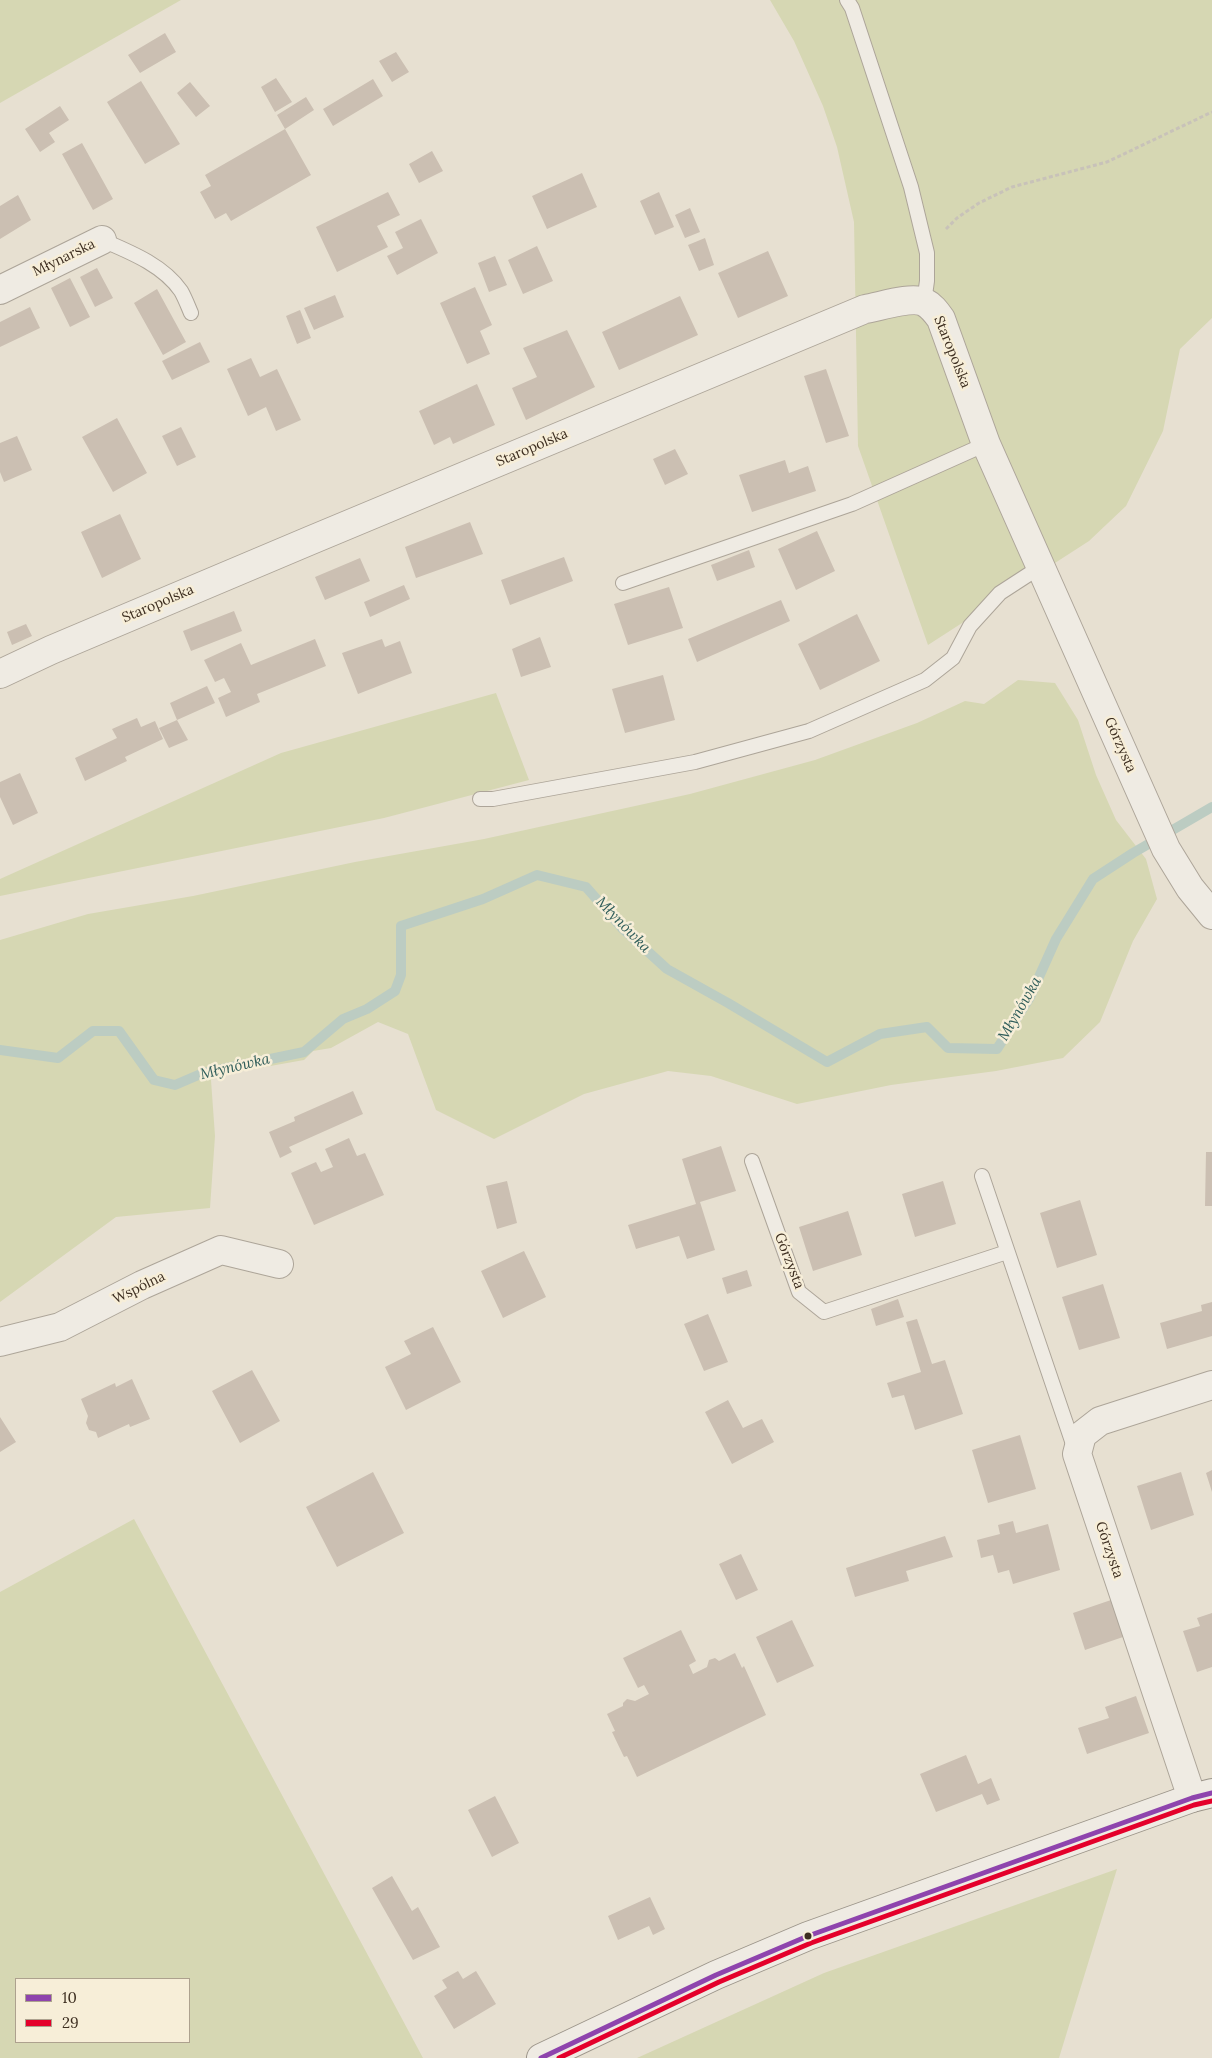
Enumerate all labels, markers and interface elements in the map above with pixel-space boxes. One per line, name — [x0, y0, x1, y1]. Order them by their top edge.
street label: Młynarska — [30, 236, 98, 280]
street label: Staropolska — [930, 314, 974, 390]
street label: Staropolska — [494, 425, 570, 471]
street label: Staropolska — [120, 581, 196, 627]
street label: Górzysta — [1100, 715, 1140, 775]
water label: Młynówka — [592, 893, 654, 957]
water label: Młynówka — [994, 974, 1046, 1044]
water label: Młynówka — [198, 1050, 272, 1084]
street label: Górzysta — [771, 1231, 807, 1291]
street label: Wspólna — [110, 1268, 168, 1308]
street label: Górzysta — [1092, 1520, 1126, 1580]
unlabelled marker — [803, 1931, 813, 1941]
legend — [15, 1978, 190, 2043]
text: 10 — [62, 1988, 77, 2007]
text: 29 — [62, 2013, 79, 2032]

